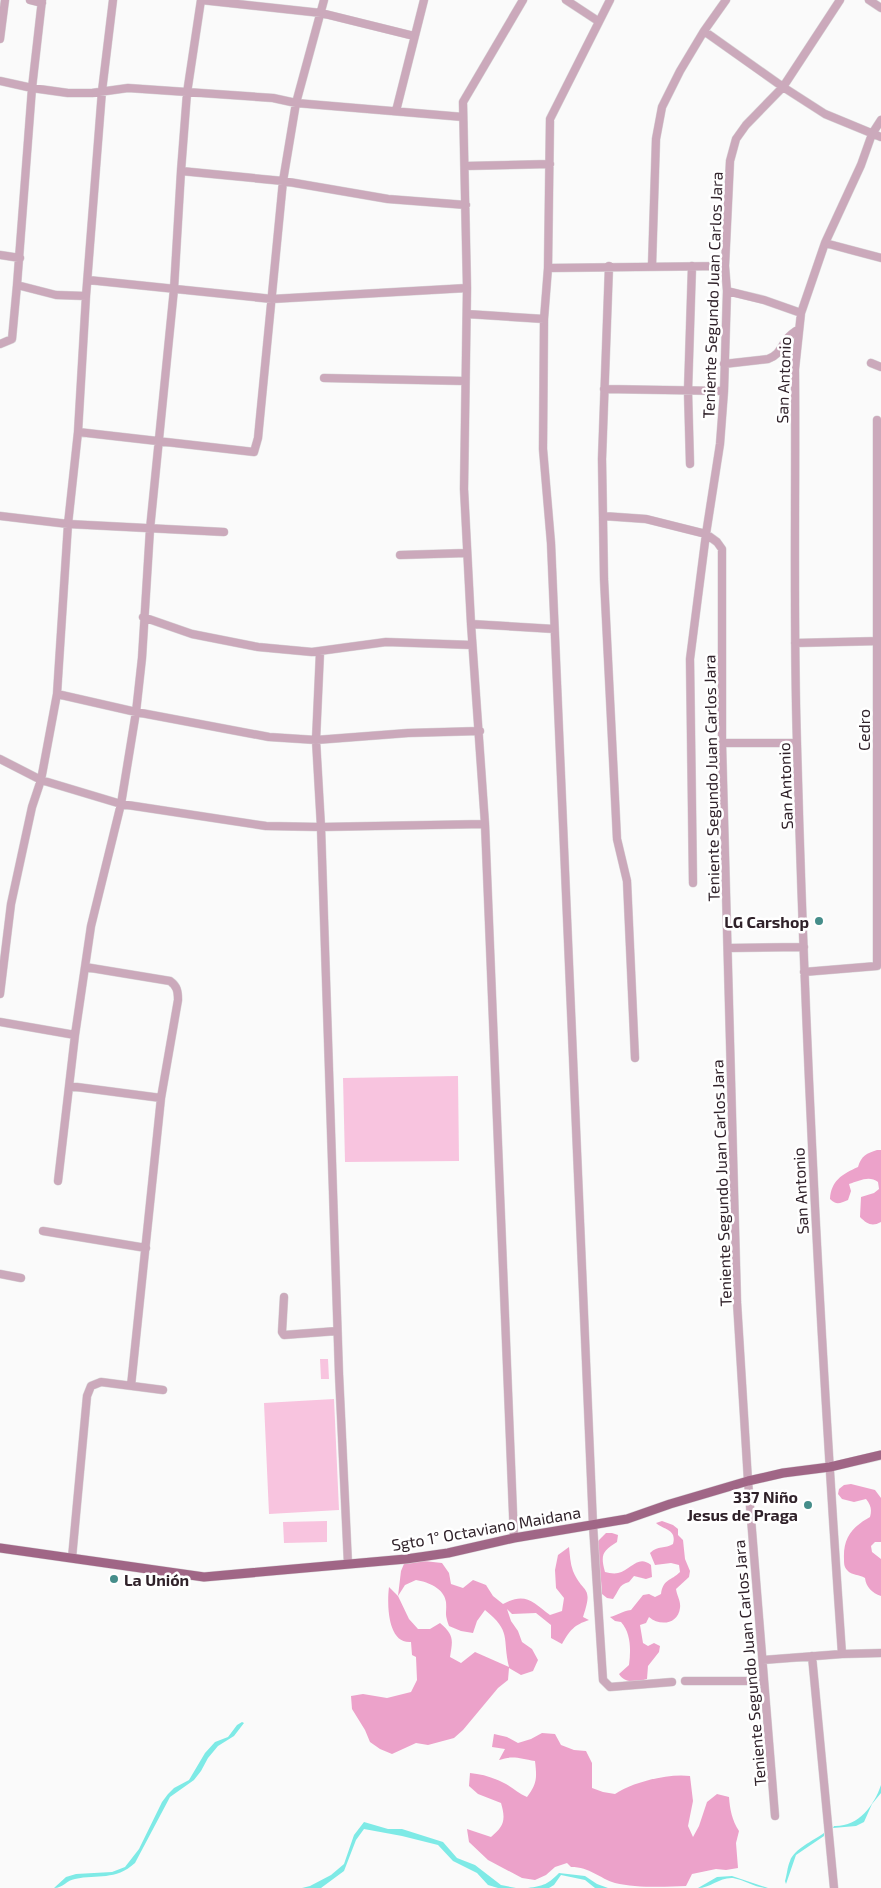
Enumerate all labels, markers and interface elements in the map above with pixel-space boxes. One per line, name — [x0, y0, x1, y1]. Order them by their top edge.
street label: Teniente Segundo Juan Carlos Jara — [698, 171, 726, 419]
street label: San Antonio — [772, 336, 794, 424]
street label: Teniente Segundo Juan Carlos Jara — [699, 654, 723, 902]
street label: Cedro — [854, 709, 873, 751]
street label: San Antonio — [774, 742, 796, 830]
place label: LG Carshop — [724, 912, 809, 931]
marker: LG Carshop — [813, 915, 825, 927]
street label: Teniente Segundo Juan Carlos Jara — [707, 1059, 735, 1307]
street label: San Antonio — [788, 1147, 812, 1235]
place label: 337 Niño Jesus de Praga — [687, 1487, 798, 1524]
marker: 337 Niño Jesus de Praga — [802, 1499, 814, 1511]
street label: Sgto 1° Octaviano Maidana — [390, 1502, 582, 1554]
street label: Teniente Segundo Juan Carlos Jara — [729, 1539, 769, 1787]
place label: La Unión — [124, 1570, 189, 1589]
marker: La Unión — [108, 1573, 120, 1585]

